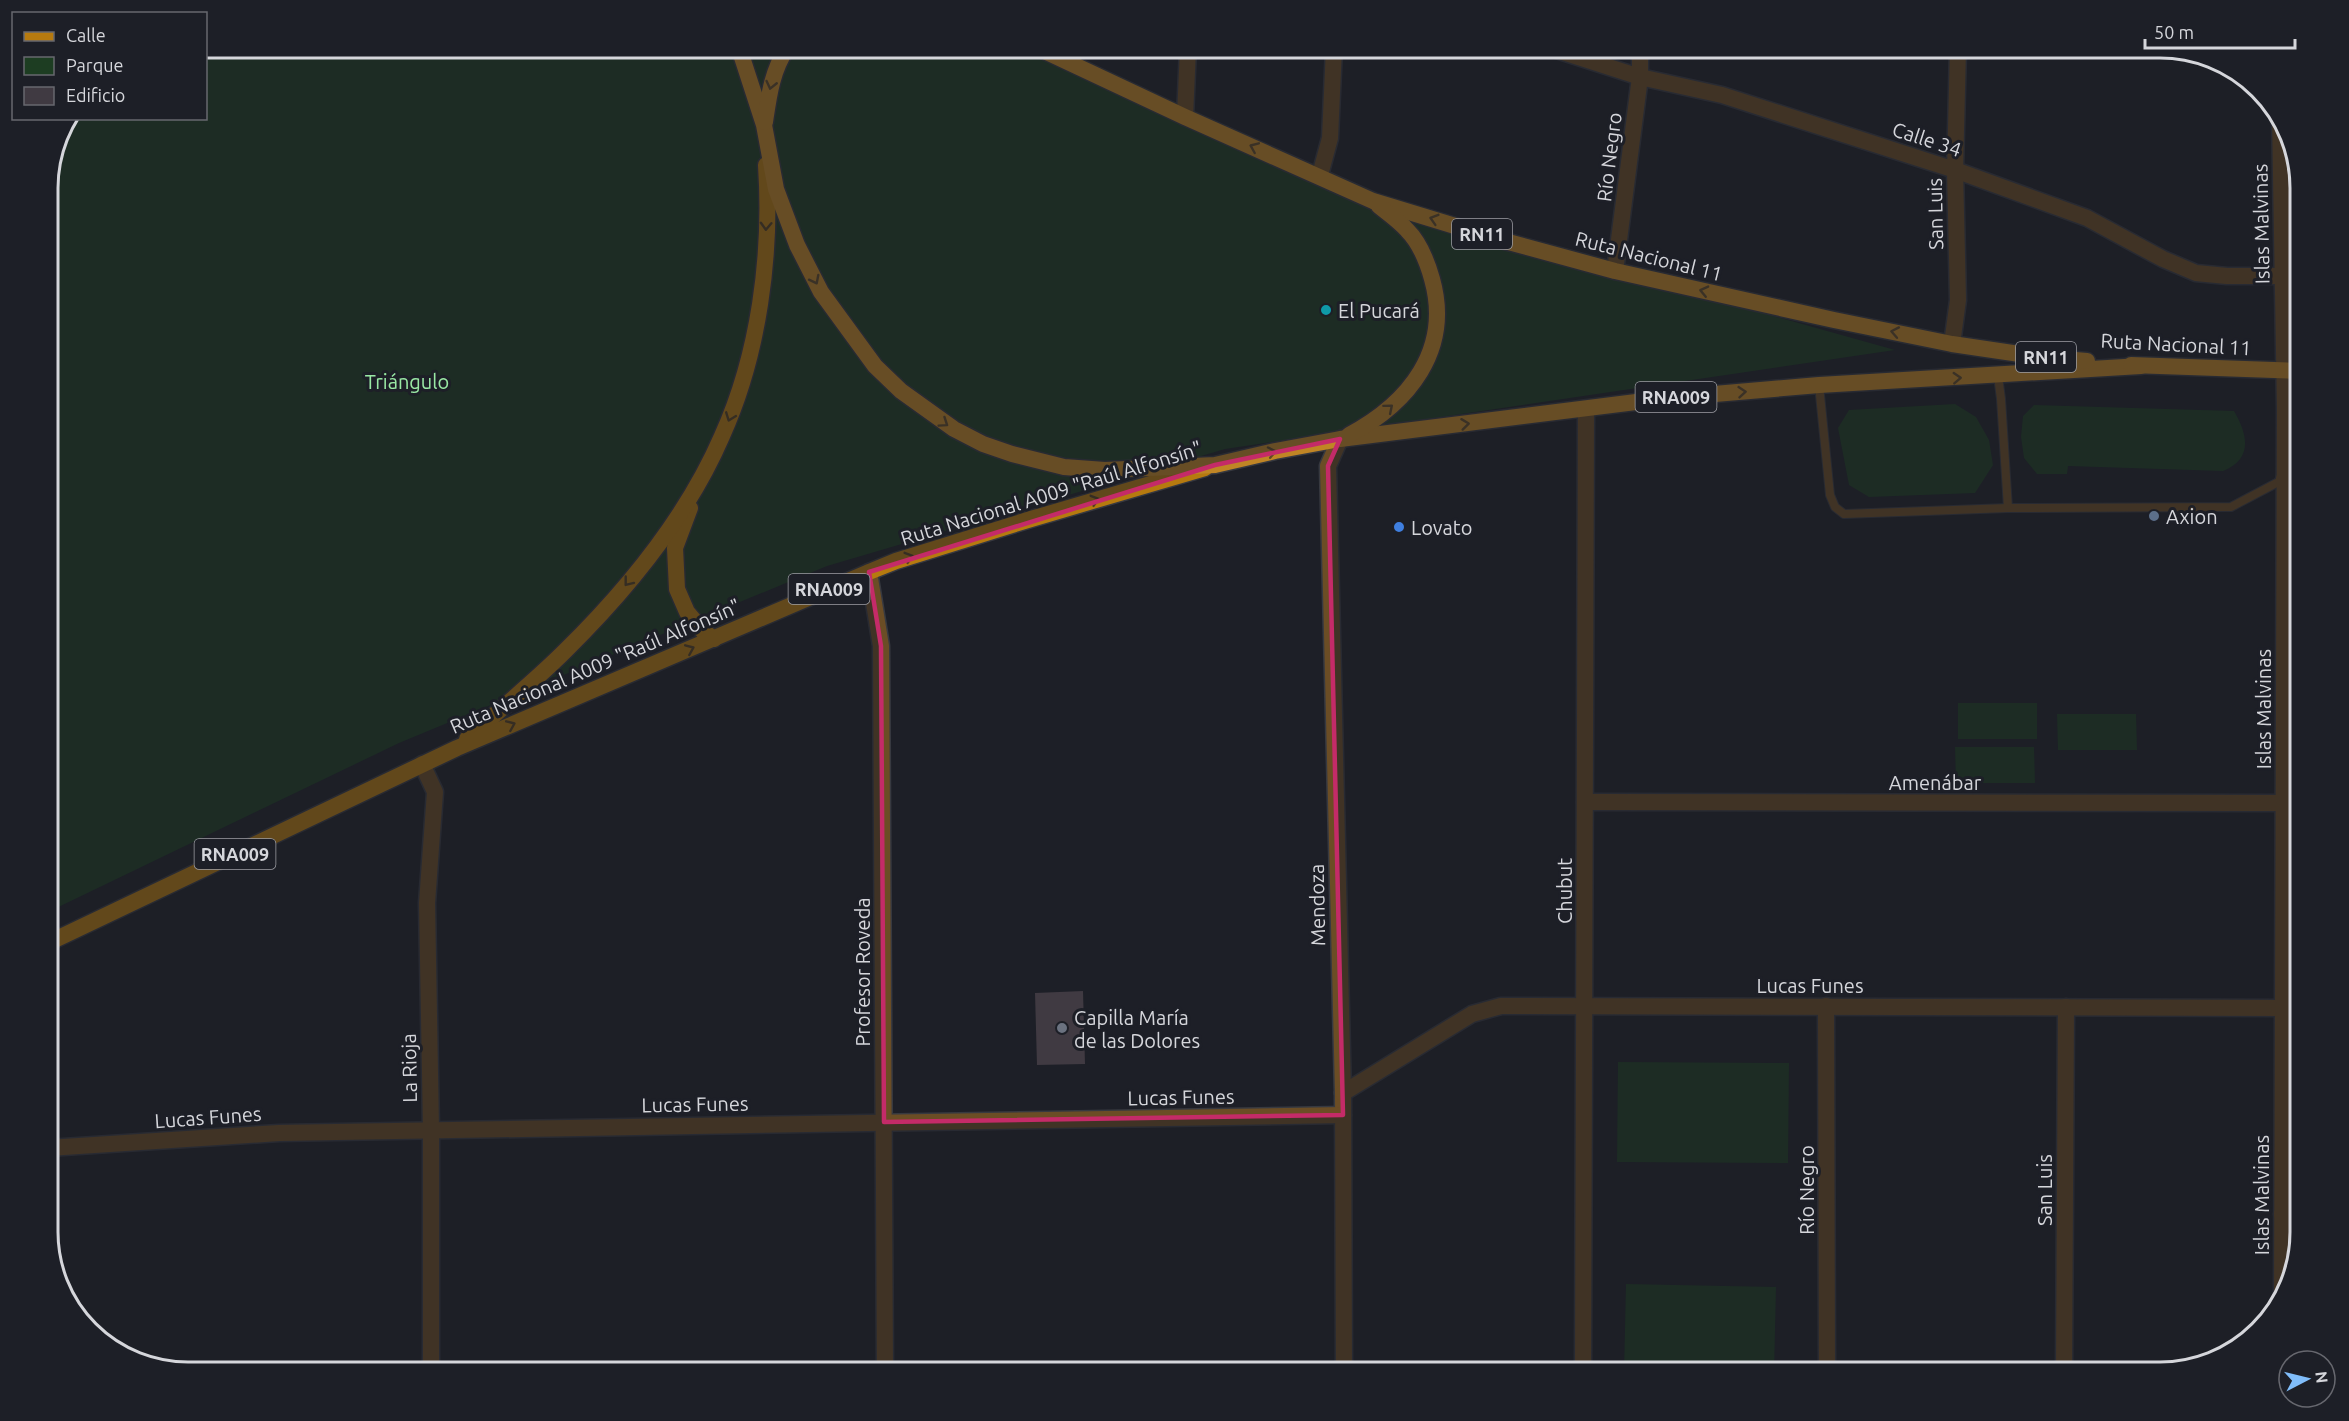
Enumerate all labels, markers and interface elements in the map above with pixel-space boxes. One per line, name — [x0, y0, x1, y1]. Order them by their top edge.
legend — [12, 12, 207, 120]
scale bar — [2145, 12, 2295, 50]
text: 50 m — [2154, 22, 2194, 42]
text: Calle — [66, 25, 106, 45]
text: Parque — [66, 55, 123, 75]
one-way arrow — [766, 80, 779, 90]
text: Edificio — [66, 85, 125, 105]
street label: Río Negro — [1592, 111, 1626, 203]
street label: Calle 34 — [1890, 117, 1964, 161]
one-way arrow — [1249, 142, 1260, 154]
street label: Islas Malvinas — [2248, 164, 2274, 284]
street label: San Luis — [1923, 178, 1947, 250]
one-way arrow — [1429, 214, 1440, 227]
road number: RN11 — [1452, 219, 1512, 249]
one-way arrow — [760, 221, 772, 230]
street label: Ruta Nacional 11 — [1573, 227, 1725, 285]
one-way arrow — [808, 273, 819, 284]
one-way arrow — [1699, 286, 1709, 299]
place label: El Pucará — [1338, 299, 1420, 322]
marker: El Pucará — [1319, 303, 1333, 317]
one-way arrow — [1890, 326, 1900, 339]
street label: Ruta Nacional 11 — [2100, 329, 2252, 359]
road number: RN11 — [2016, 342, 2076, 372]
park label: Triángulo — [365, 370, 449, 393]
one-way arrow — [1953, 371, 1962, 384]
road number: RNA009 — [1636, 382, 1716, 412]
one-way arrow — [1737, 386, 1747, 399]
one-way arrow — [1382, 405, 1393, 416]
one-way arrow — [725, 410, 737, 421]
one-way arrow — [938, 415, 949, 426]
one-way arrow — [1460, 419, 1470, 431]
street label: Ruta Nacional A009 "Raúl Alfonsín" — [898, 436, 1204, 550]
one-way arrow — [1267, 446, 1277, 459]
one-way arrow — [1089, 495, 1100, 507]
place label: Axion — [2166, 505, 2218, 528]
marker: Axion — [2147, 509, 2161, 523]
place label: Lovato — [1411, 516, 1472, 539]
marker: Lovato — [1392, 520, 1406, 534]
one-way arrow — [903, 552, 914, 564]
road number: RNA009 — [788, 574, 870, 604]
one-way arrow — [624, 575, 635, 586]
street label: Ruta Nacional A009 "Raúl Alfonsín" — [446, 594, 744, 738]
one-way arrow — [684, 644, 695, 656]
street label: Islas Malvinas — [2252, 649, 2275, 769]
one-way arrow — [504, 720, 515, 732]
street label: Amenábar — [1889, 771, 1982, 794]
road number: RNA009 — [194, 839, 276, 869]
street label: Chubut — [1553, 858, 1576, 924]
street label: Mendoza — [1305, 864, 1329, 946]
street label: Profesor Roveda — [851, 897, 874, 1047]
street label: Lucas Funes — [1756, 974, 1864, 997]
place label: Capilla María de las Dolores — [1074, 1006, 1200, 1052]
marker: Capilla María de las Dolores — [1055, 1021, 1069, 1035]
street label: La Rioja — [397, 1033, 421, 1103]
street label: Lucas Funes — [1127, 1085, 1235, 1109]
street label: Lucas Funes — [641, 1092, 749, 1116]
street label: Lucas Funes — [154, 1102, 262, 1132]
street label: Islas Malvinas — [2250, 1135, 2273, 1255]
street label: Río Negro — [1795, 1145, 1818, 1235]
street label: San Luis — [2033, 1154, 2056, 1226]
north arrow — [2277, 1349, 2337, 1409]
text: N — [2312, 1370, 2332, 1384]

